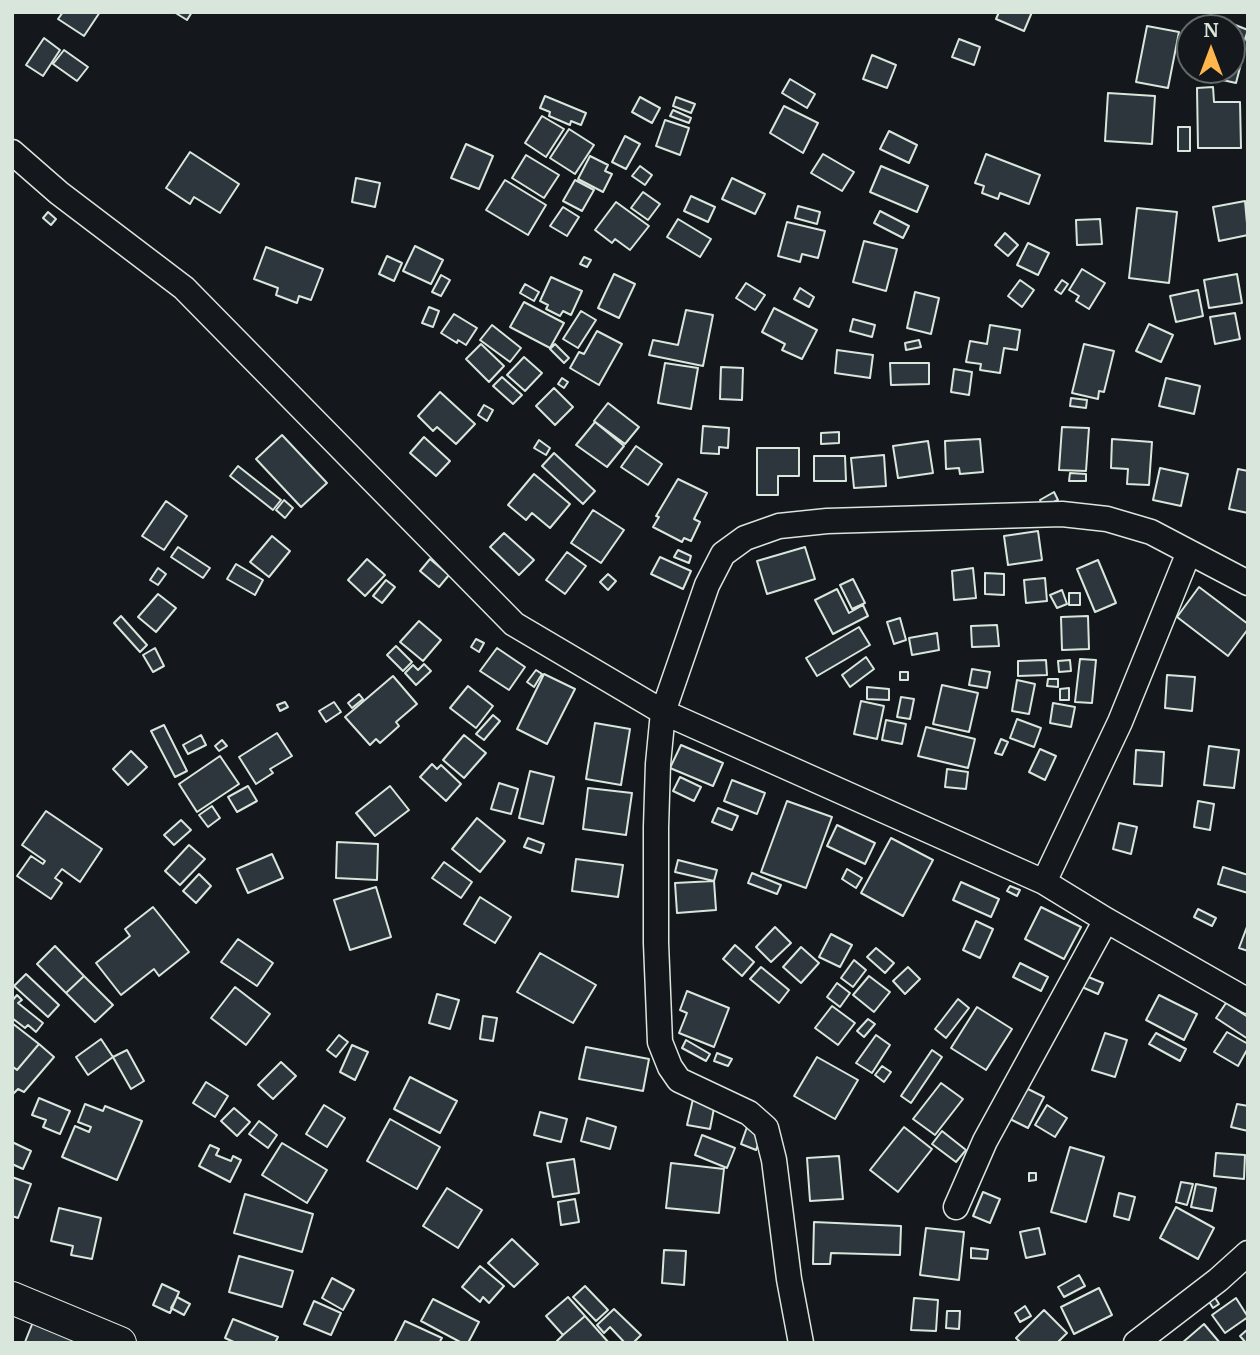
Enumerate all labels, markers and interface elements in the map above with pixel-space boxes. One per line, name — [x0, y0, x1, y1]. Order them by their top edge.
north arrow — [1176, 14, 1246, 84]
text: N — [1203, 18, 1219, 42]

